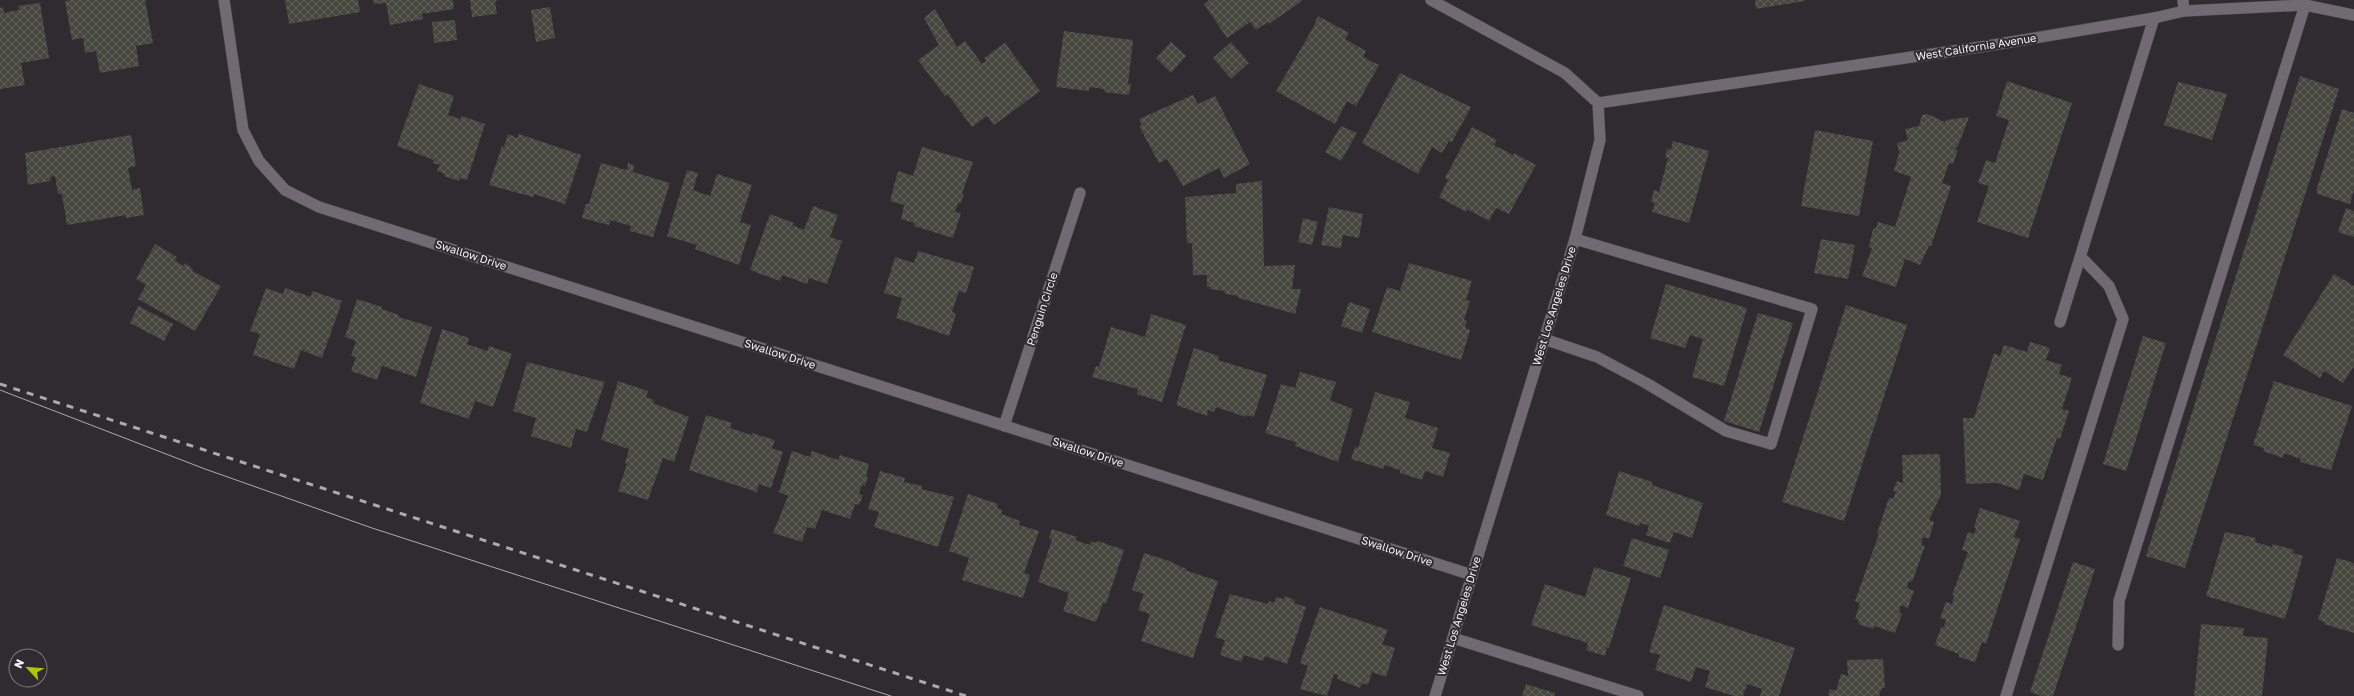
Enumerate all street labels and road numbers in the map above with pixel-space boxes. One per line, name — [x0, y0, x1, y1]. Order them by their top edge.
street label: West California Avenue — [1915, 31, 2037, 62]
street label: Swallow Drive — [434, 237, 508, 272]
street label: West Los Angeles Drive — [1529, 245, 1578, 367]
street label: Penguin Circle — [1024, 270, 1060, 347]
street label: Swallow Drive — [743, 336, 817, 371]
street label: Swallow Drive — [1051, 434, 1125, 469]
street label: Swallow Drive — [1360, 533, 1434, 568]
street label: West Los Angeles Drive — [1434, 555, 1483, 677]

